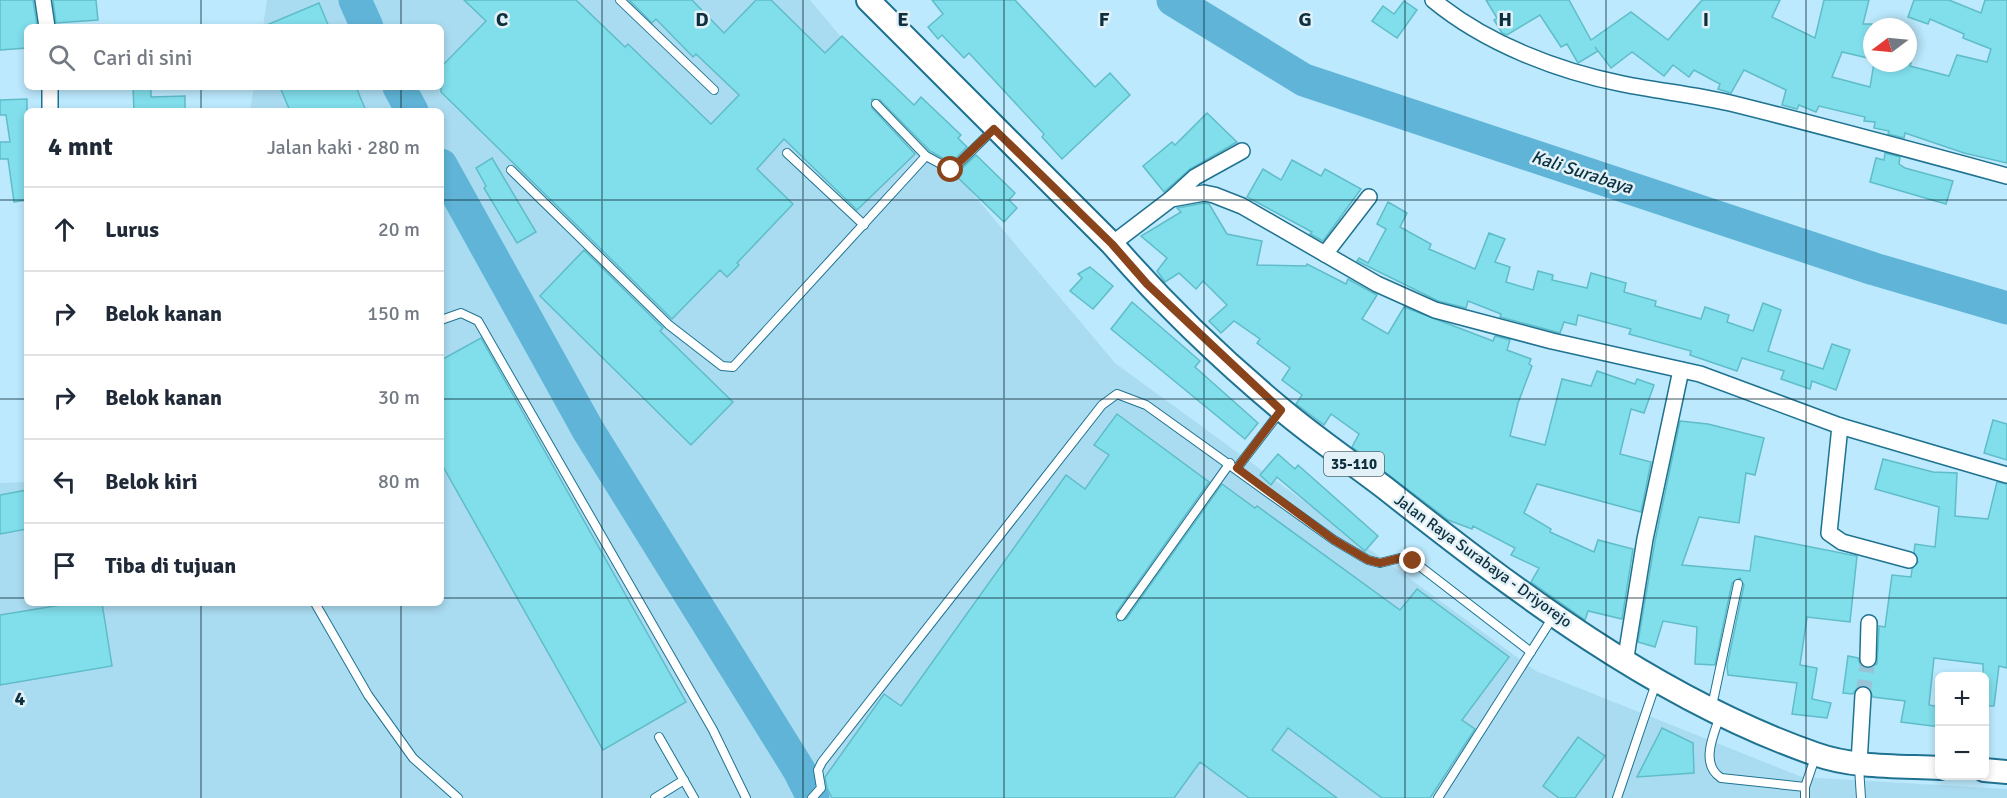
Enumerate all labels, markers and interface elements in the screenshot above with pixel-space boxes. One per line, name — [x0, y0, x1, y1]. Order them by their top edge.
text: C — [496, 7, 508, 32]
text: D — [695, 7, 709, 32]
text: E — [897, 7, 909, 32]
text: F — [1099, 7, 1110, 32]
text: G — [1298, 7, 1312, 32]
text: H — [1498, 7, 1512, 32]
text: I — [1703, 7, 1709, 32]
north arrow — [1863, 18, 1917, 72]
search box — [24, 24, 444, 90]
icon: search — [45, 41, 78, 74]
text: Cari di sini — [93, 44, 193, 71]
text: 4 mnt — [48, 131, 113, 163]
text: Jalan kaki · 280 m — [267, 135, 420, 160]
water label: Kali Surabaya — [1529, 145, 1636, 199]
route start — [937, 156, 963, 182]
icon: ahead — [48, 213, 81, 246]
text: Lurus — [105, 216, 159, 243]
text: 20 m — [378, 217, 420, 242]
icon: right — [48, 297, 81, 330]
text: Belok kanan — [105, 300, 222, 327]
text: 150 m — [367, 301, 420, 326]
icon: right — [48, 381, 81, 414]
text: Belok kanan — [105, 384, 222, 411]
text: 30 m — [378, 385, 420, 410]
road number: 35-110 — [1324, 452, 1384, 476]
icon: left — [48, 465, 81, 498]
text: Belok kiri — [105, 468, 198, 495]
text: 80 m — [378, 469, 420, 494]
street label: Jalan Raya Surabaya - Driyorejo — [1390, 490, 1576, 632]
route end — [1399, 547, 1425, 573]
icon: arrive — [48, 549, 81, 582]
text: Tiba di tujuan — [105, 552, 236, 579]
map controls — [1935, 672, 1989, 780]
button: + — [1935, 672, 1989, 726]
text: 4 — [15, 686, 26, 711]
button: − — [1935, 726, 1989, 780]

